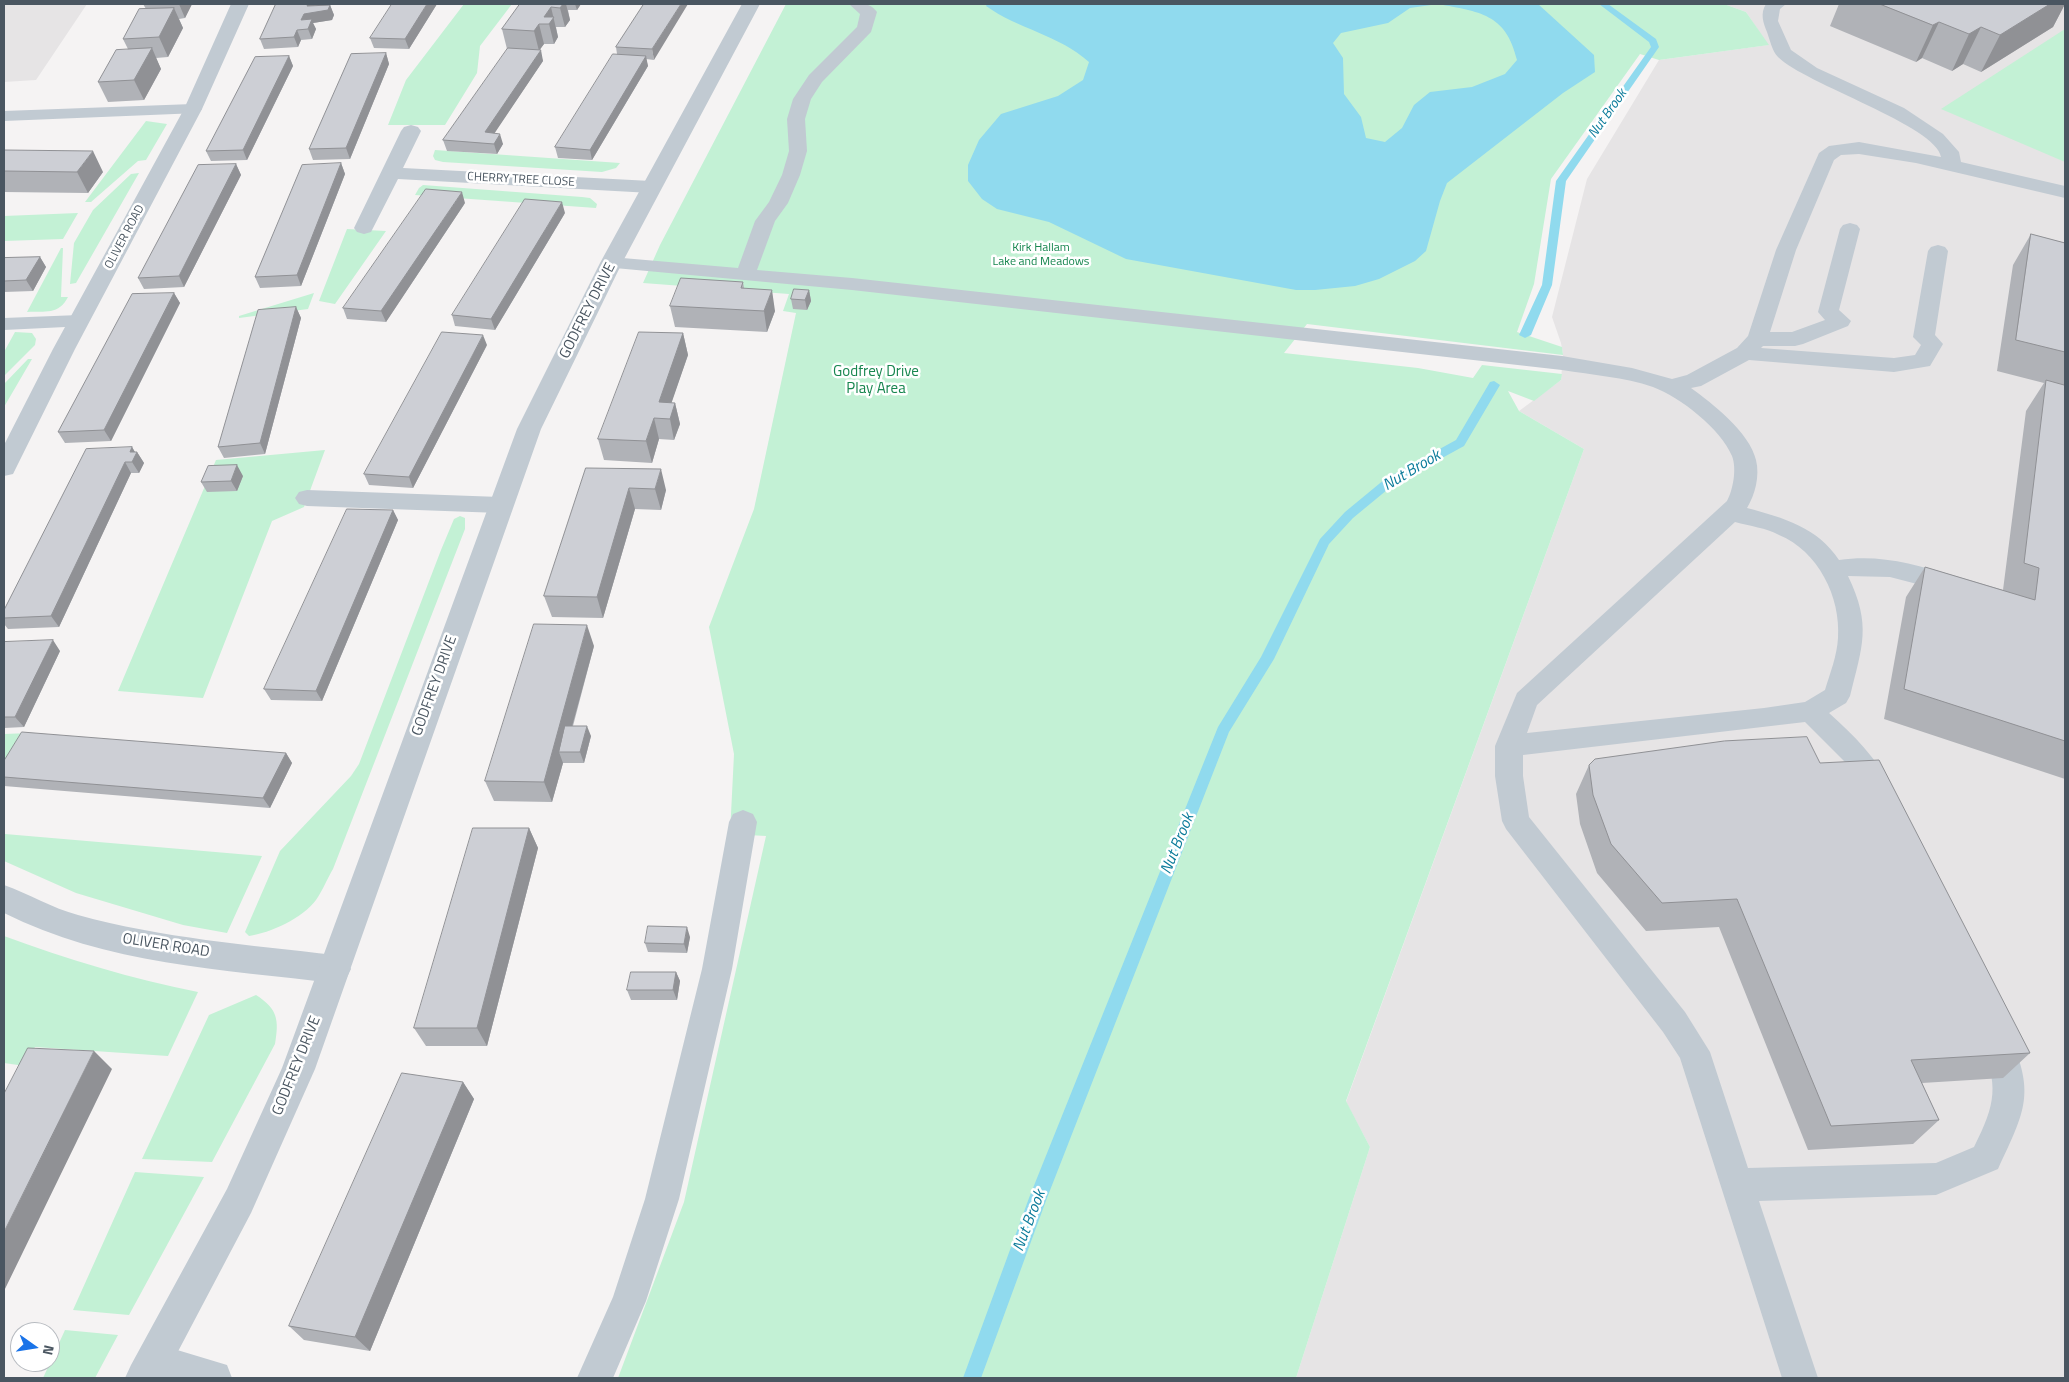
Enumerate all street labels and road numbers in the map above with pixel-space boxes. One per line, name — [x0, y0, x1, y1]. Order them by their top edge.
street label: CHERRY TREE CLOSE — [467, 170, 575, 190]
street label: OLIVER ROAD — [102, 203, 148, 271]
street label: GODFREY DRIVE — [556, 260, 620, 362]
street label: GODFREY DRIVE — [409, 633, 461, 739]
street label: OLIVER ROAD — [121, 930, 211, 962]
street label: GODFREY DRIVE — [269, 1014, 325, 1118]

